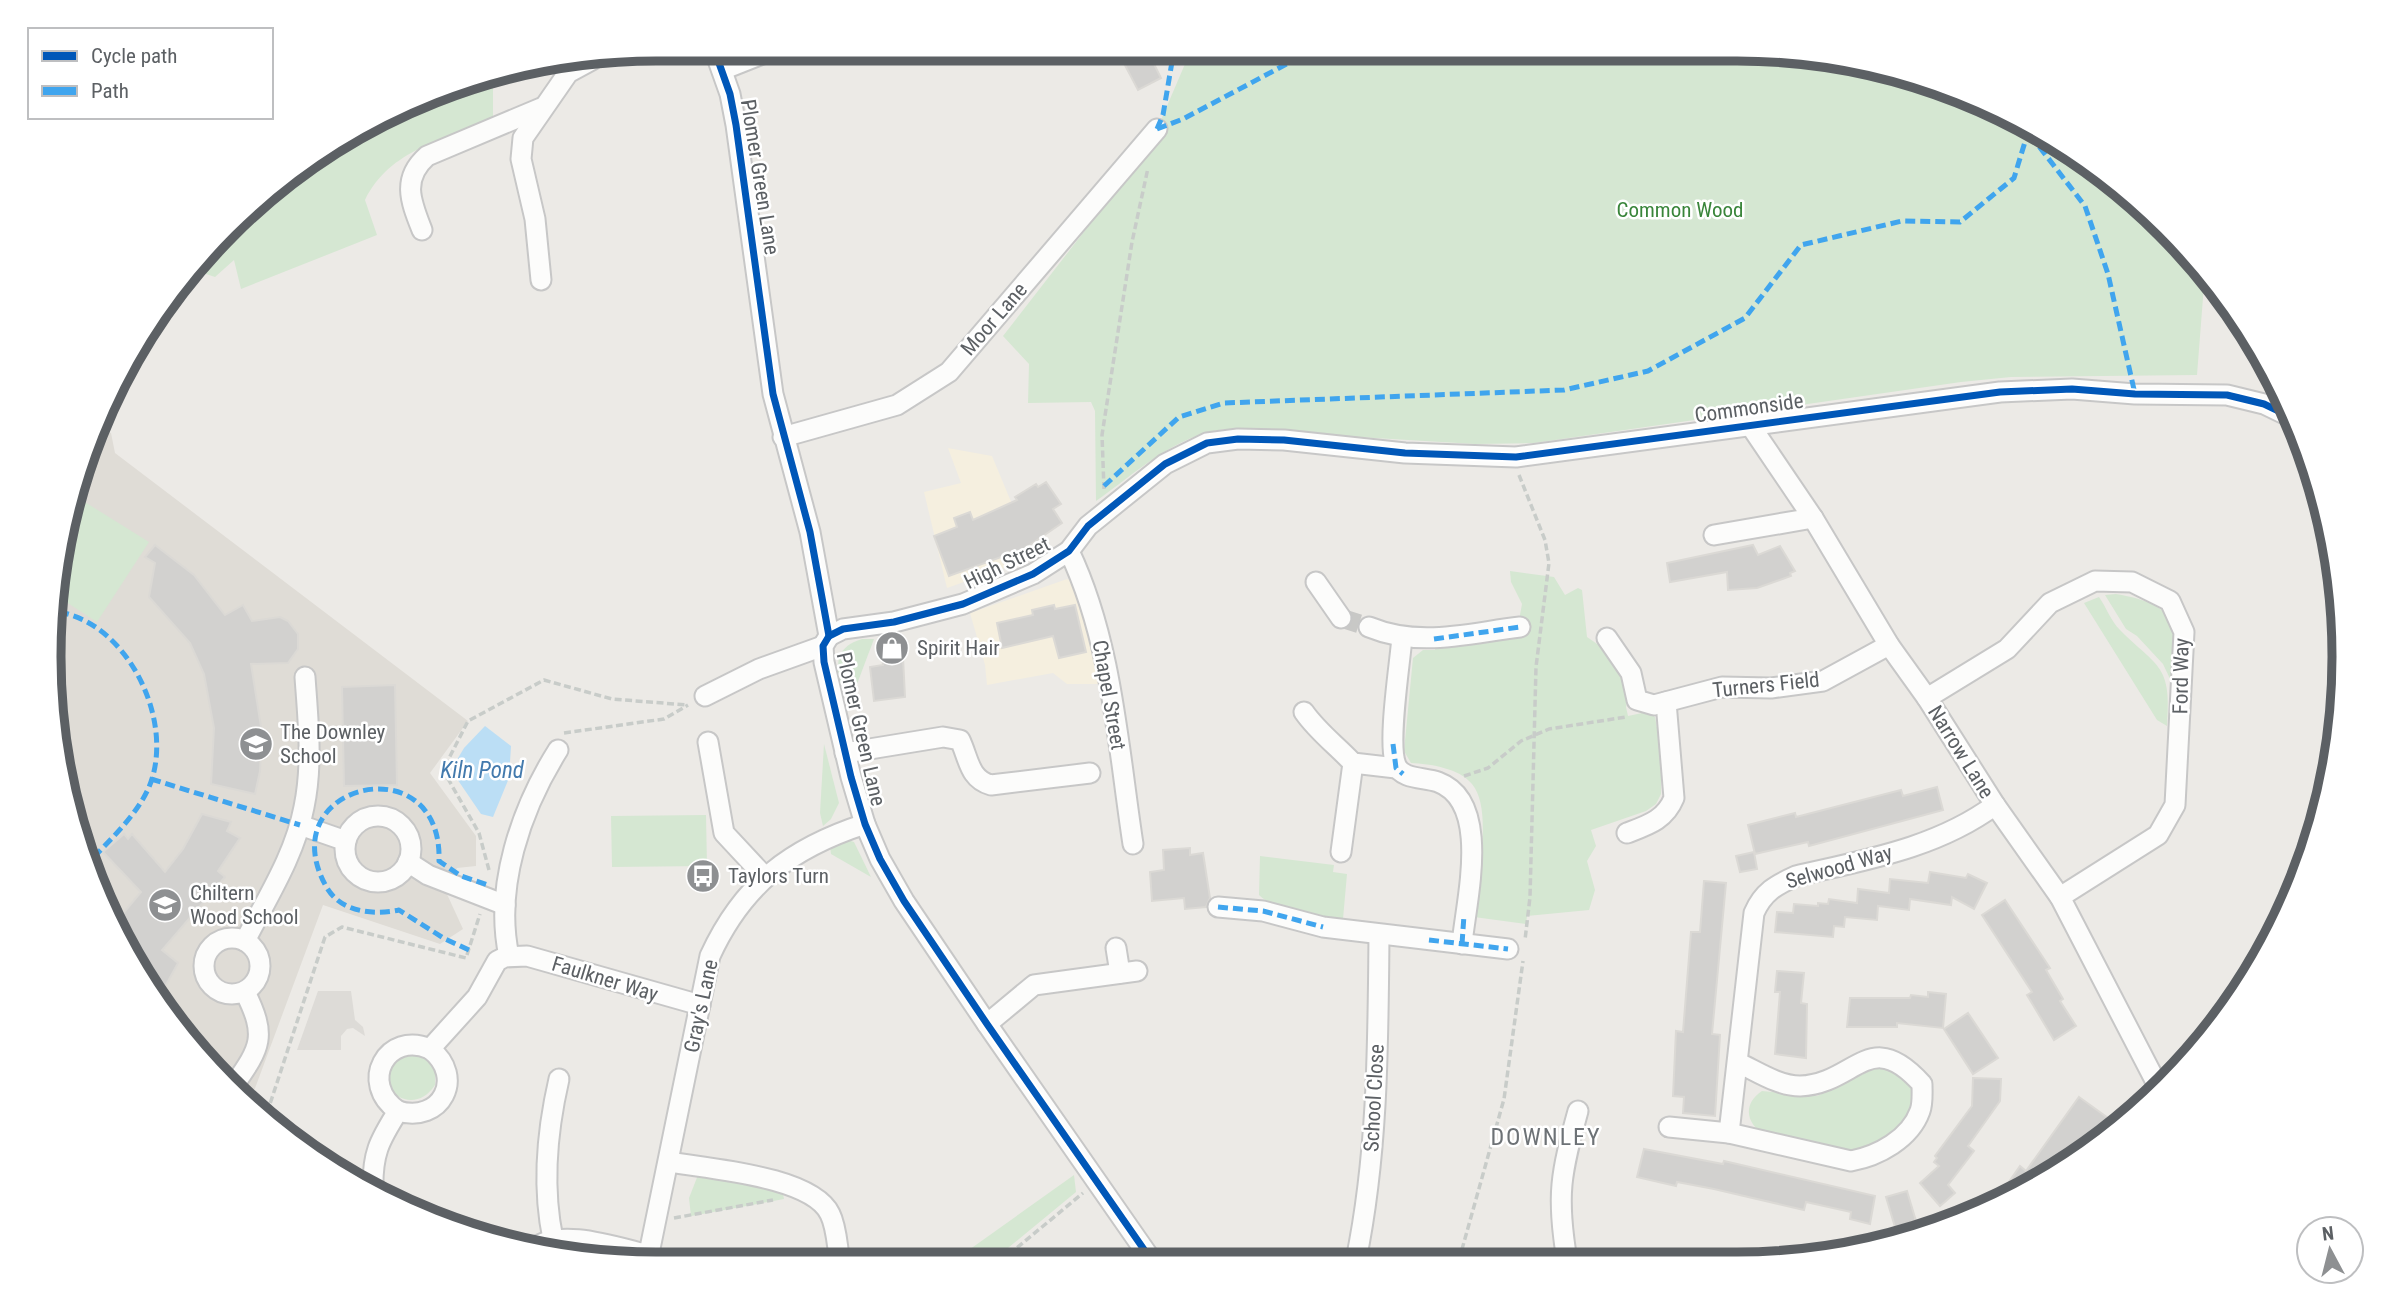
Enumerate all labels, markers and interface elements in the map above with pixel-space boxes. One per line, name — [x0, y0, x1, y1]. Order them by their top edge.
legend — [28, 28, 273, 119]
text: Cycle path — [91, 44, 177, 68]
text: Path — [91, 79, 129, 103]
street label: Plomer Green Lane — [736, 97, 784, 257]
park label: Common Wood — [1617, 198, 1743, 222]
street label: Moor Lane — [956, 278, 1032, 360]
street label: Commonside — [1693, 388, 1805, 427]
street label: High Street — [960, 532, 1054, 594]
shop icon: Spirit Hair — [873, 629, 911, 667]
place label: Spirit Hair — [917, 636, 1000, 660]
street label: Ford Way — [2168, 637, 2194, 714]
street label: Chapel Street — [1088, 638, 1130, 752]
street label: Plomer Green Lane — [832, 650, 890, 808]
street label: Turners Field — [1711, 667, 1821, 703]
street label: Narrow Lane — [1923, 701, 1999, 803]
place label: The Downley School — [280, 720, 386, 768]
school or university icon: The Downley School — [237, 725, 275, 763]
water label: Kiln Pond — [440, 757, 525, 784]
street label: Selwood Way — [1783, 840, 1895, 894]
bus stop icon: Taylors Turn — [684, 857, 722, 895]
place label: Taylors Turn — [728, 864, 829, 888]
place label: Chiltern Wood School — [190, 881, 299, 929]
school or university icon: Chiltern Wood School — [146, 886, 184, 924]
street label: Faulkner Way — [549, 951, 661, 1007]
street label: Gray's Lane — [679, 957, 723, 1055]
street label: School Close — [1359, 1043, 1389, 1153]
district label: DOWNLEY — [1490, 1123, 1602, 1151]
north arrow — [2295, 1215, 2365, 1285]
text: N — [2321, 1221, 2335, 1246]

